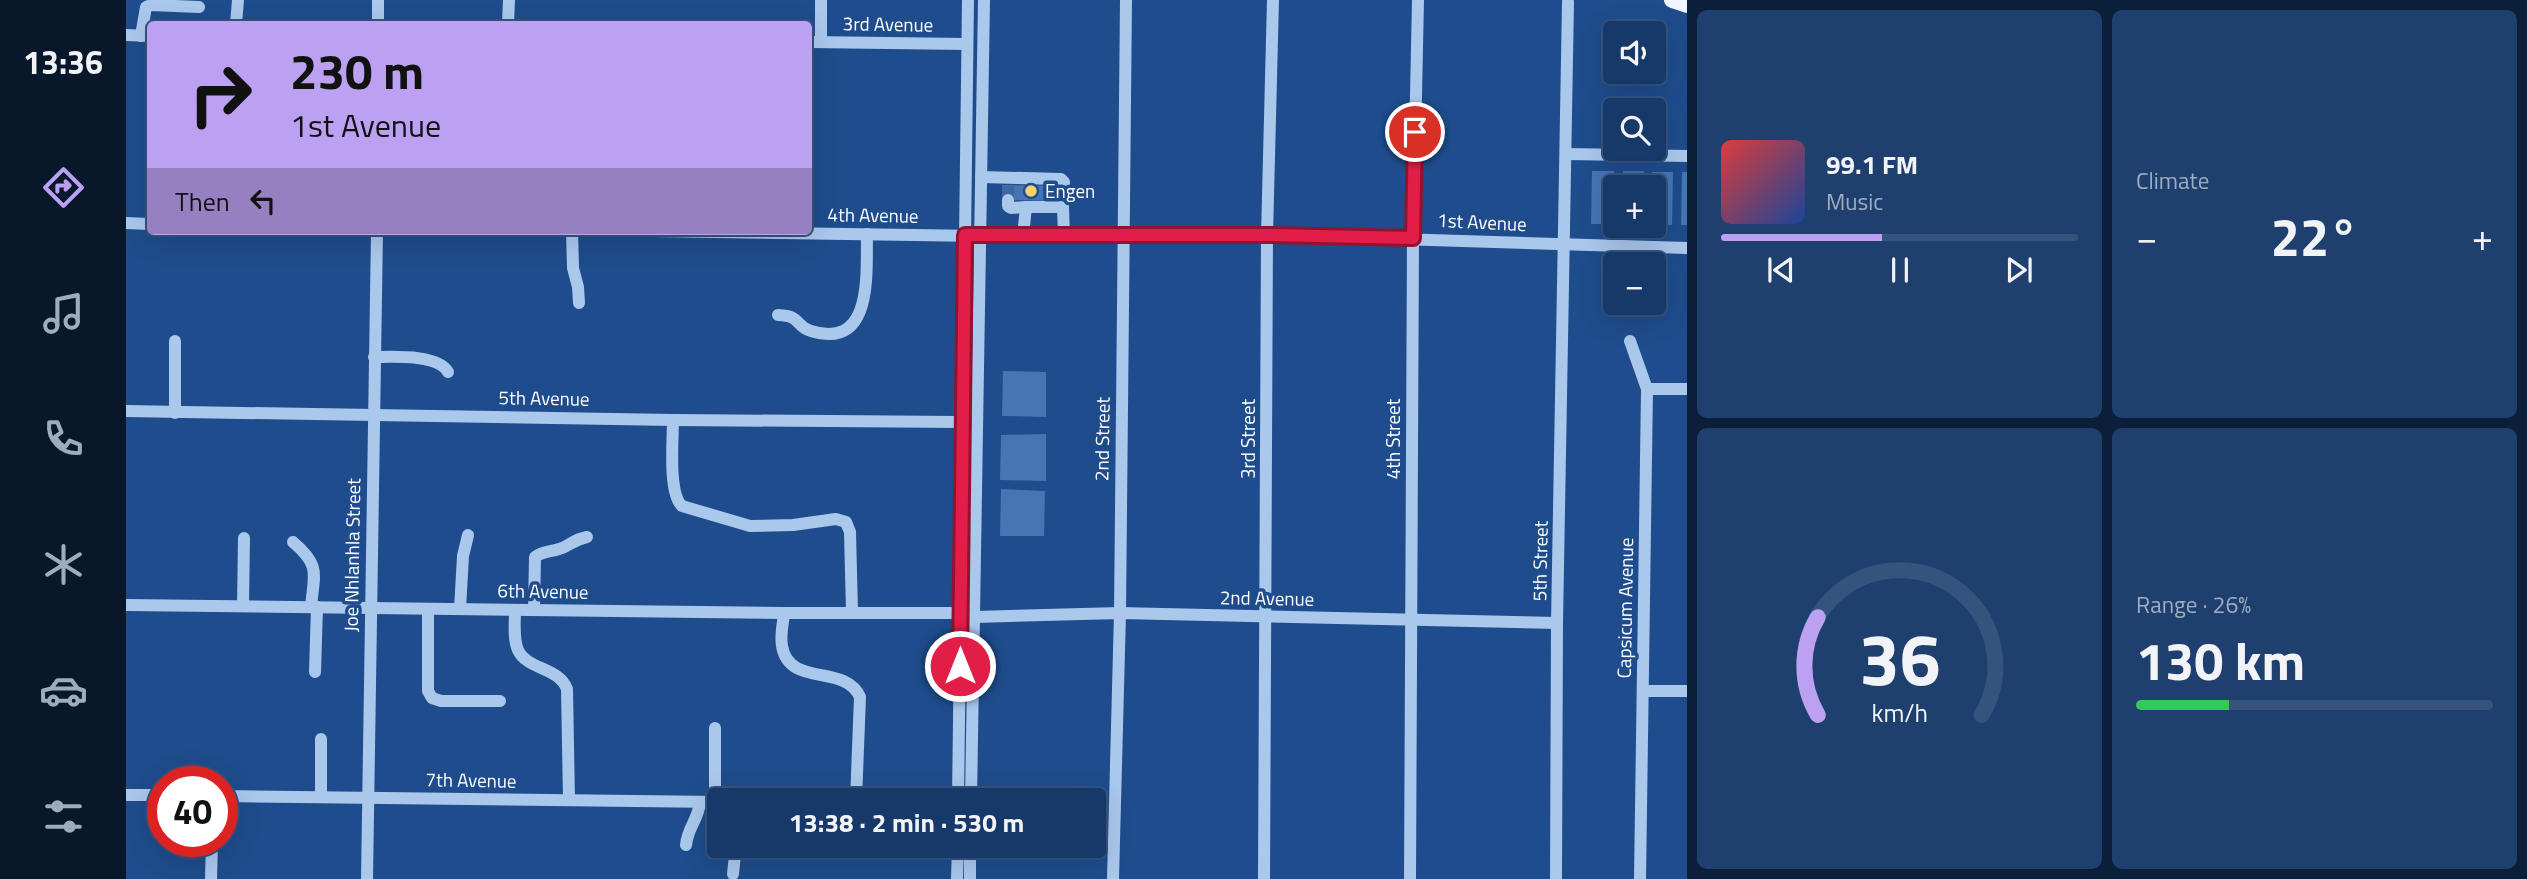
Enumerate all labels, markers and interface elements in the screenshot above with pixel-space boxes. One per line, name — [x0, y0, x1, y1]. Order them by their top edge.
street label: 3rd Avenue — [842, 8, 934, 39]
map controls — [1603, 21, 1666, 315]
button: sound — [1603, 21, 1666, 84]
text: 230 m — [290, 33, 424, 108]
text: 13:36 — [23, 38, 103, 86]
icon: right — [175, 49, 266, 140]
button: search — [1603, 98, 1666, 161]
text: 1st Avenue — [290, 101, 441, 149]
pin — [1385, 102, 1445, 162]
icon: arrive — [1396, 113, 1434, 151]
text: 99.1 FM — [1826, 145, 1918, 184]
icon: directions — [39, 163, 88, 212]
text: Climate — [2136, 163, 2209, 198]
button: + — [1603, 175, 1666, 238]
place label: Engen — [1045, 176, 1095, 205]
text: Then — [175, 182, 230, 221]
icon: left — [244, 182, 282, 220]
marker: Engen — [1023, 183, 1039, 199]
text: Music — [1826, 184, 1883, 219]
text: 22° — [2271, 197, 2358, 276]
street label: 4th Avenue — [827, 199, 919, 230]
street label: 1st Avenue — [1436, 205, 1528, 238]
text: − — [2136, 208, 2157, 266]
text: + — [2472, 208, 2493, 266]
icon: previous — [1762, 251, 1800, 289]
icon: pause — [1881, 251, 1919, 289]
icon: next — [2000, 251, 2038, 289]
button: − — [1603, 252, 1666, 315]
icon: music — [39, 289, 88, 338]
street label: 5th Avenue — [498, 382, 590, 413]
street label: 2nd Street — [1086, 396, 1117, 481]
street label: 4th Street — [1378, 398, 1407, 479]
street label: 3rd Street — [1233, 399, 1262, 479]
icon: phone — [39, 414, 88, 463]
street label: Joe Nhlanhla Street — [336, 478, 367, 632]
street label: 5th Street — [1524, 520, 1555, 602]
street label: Capsicum Avenue — [1609, 537, 1640, 679]
icon: climate — [39, 540, 88, 589]
street label: 6th Avenue — [497, 575, 589, 606]
street label: 2nd Avenue — [1220, 582, 1315, 613]
text: Range · 26% — [2136, 587, 2251, 622]
text: 36 — [1859, 603, 1940, 713]
text: 130 km — [2136, 621, 2305, 700]
position arrow — [923, 629, 997, 703]
icon: car — [39, 666, 88, 715]
text: km/h — [1871, 693, 1928, 731]
street label: 7th Avenue — [425, 764, 517, 795]
speed limit sign: 40 — [147, 766, 238, 857]
icon: filters — [39, 792, 88, 841]
text: 13:38 · 2 min · 530 m — [789, 803, 1024, 842]

